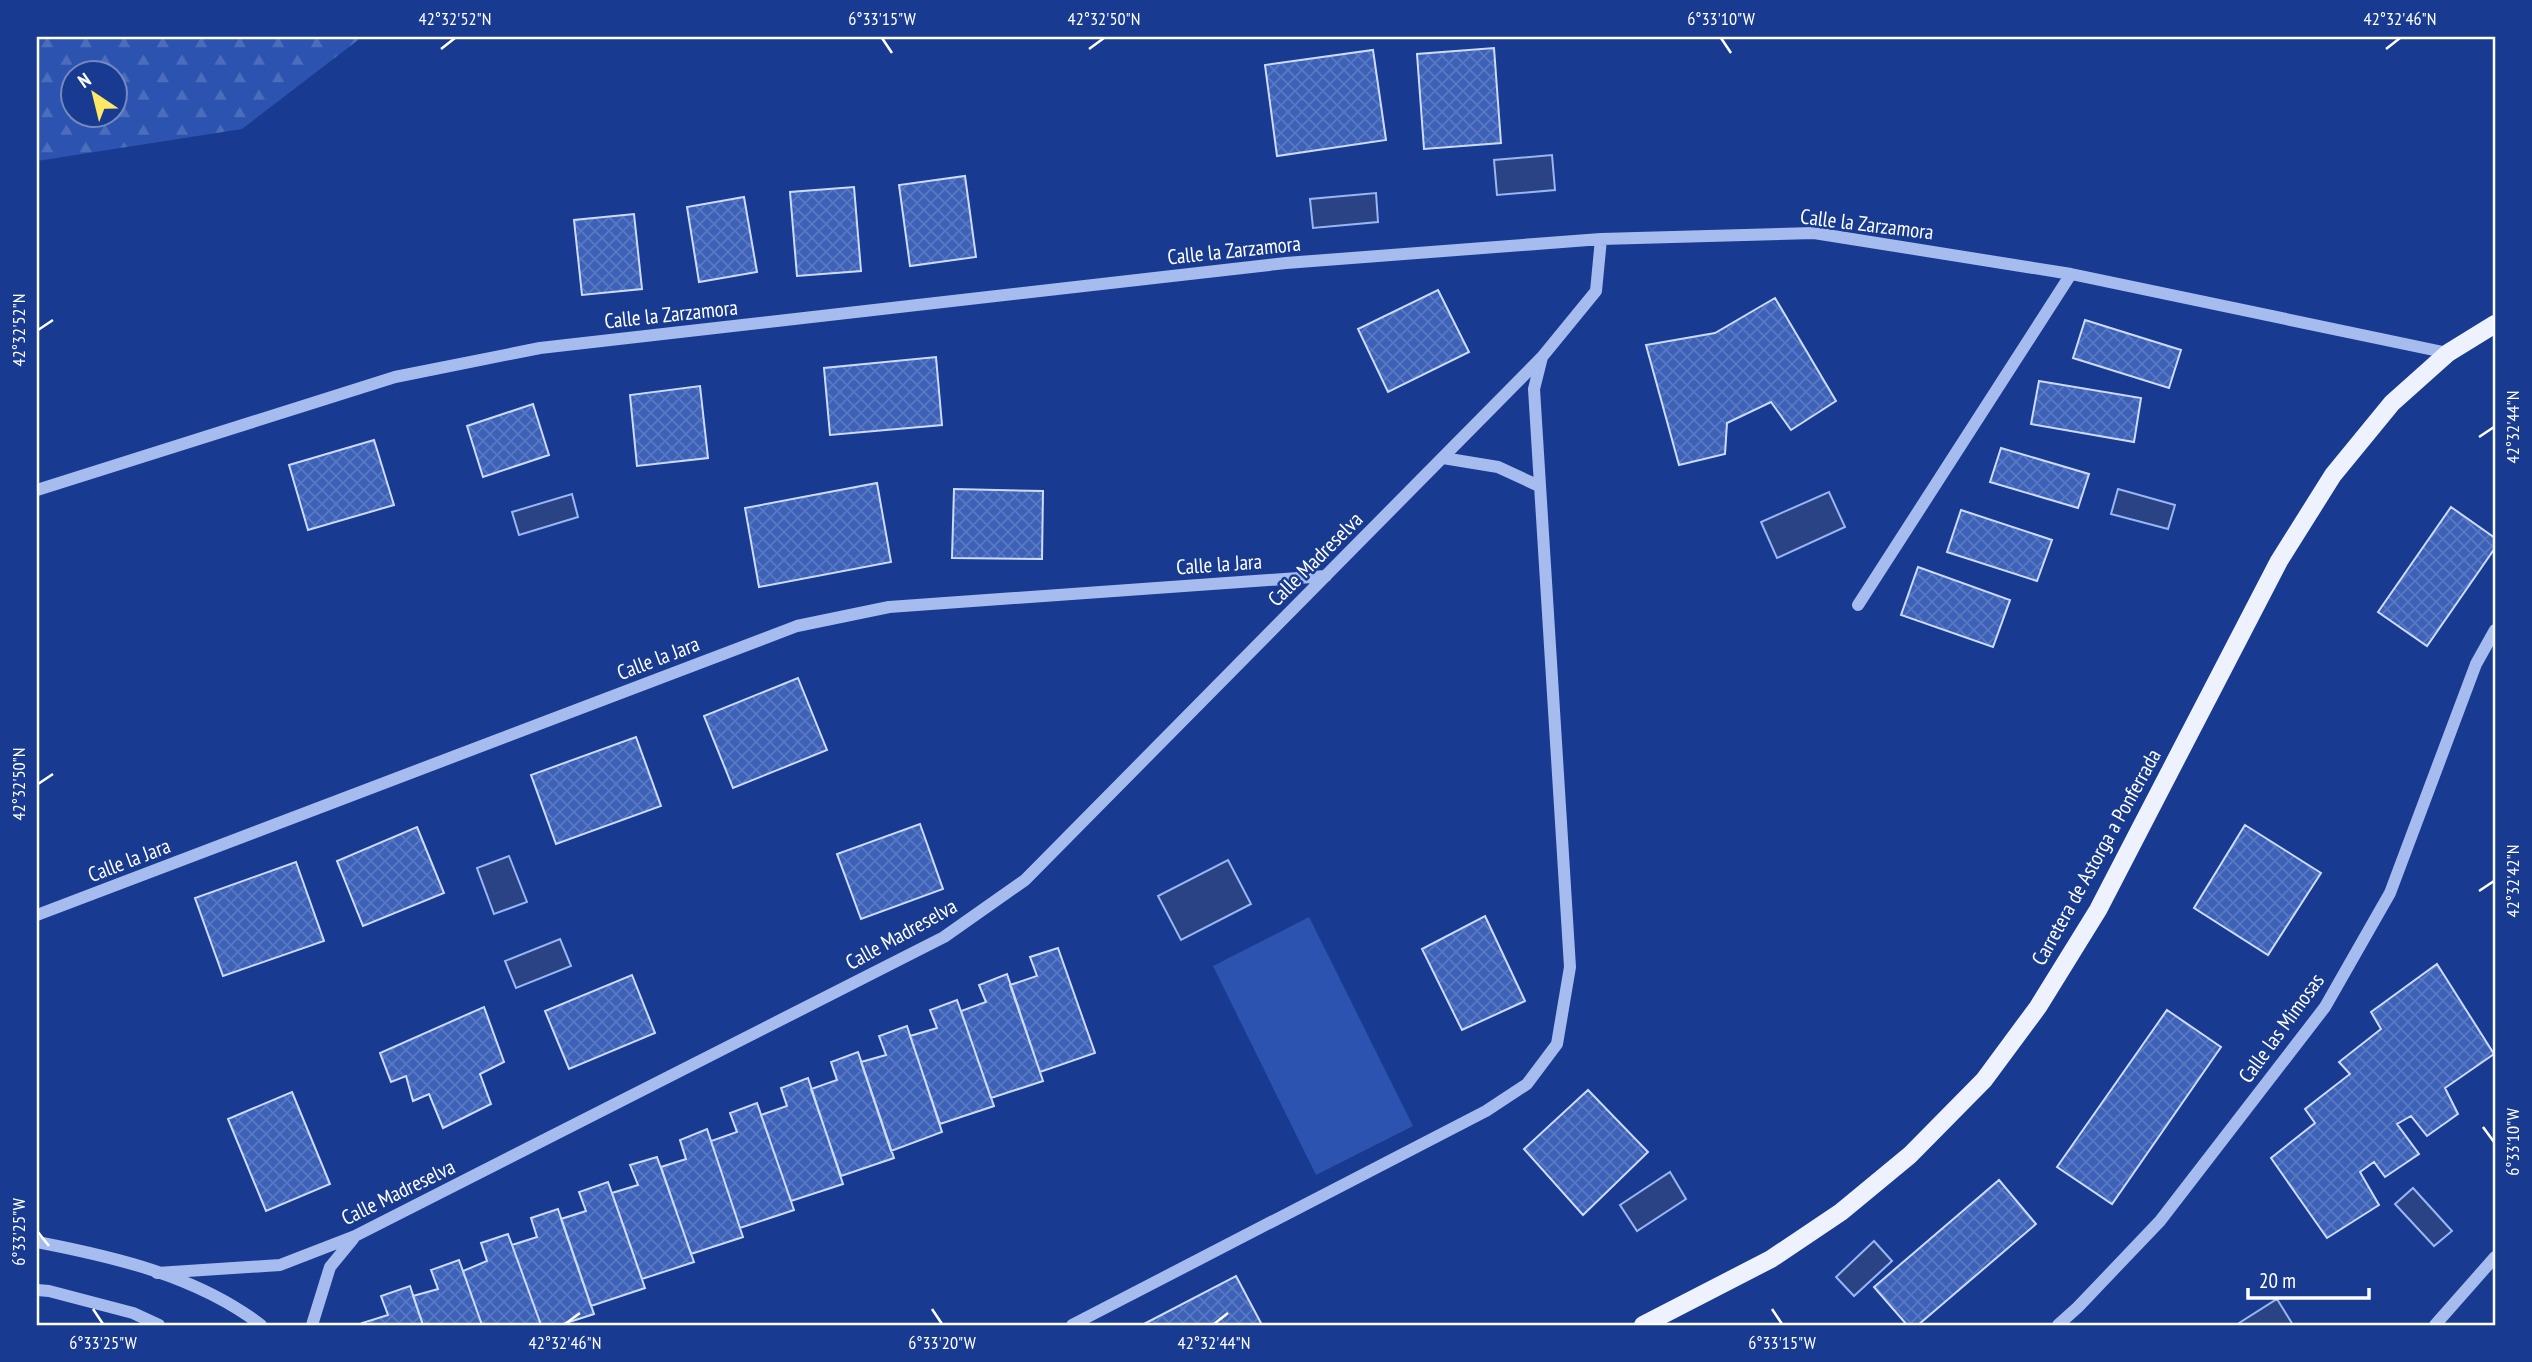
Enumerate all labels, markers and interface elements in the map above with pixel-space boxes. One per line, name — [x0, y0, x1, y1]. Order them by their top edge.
text: 42°32'52"N — [419, 7, 491, 30]
text: 6°33'15"W — [848, 7, 916, 30]
text: 42°32'50"N — [1068, 7, 1140, 30]
text: 6°33'10"W — [1687, 7, 1755, 30]
text: 42°32'46"N — [2364, 7, 2436, 30]
north arrow — [60, 60, 130, 130]
text: N — [73, 67, 95, 93]
street label: Calle la Zarzamora — [1799, 202, 1935, 246]
street label: Calle la Zarzamora — [1166, 230, 1302, 270]
text: 42°32'52"N — [7, 294, 30, 366]
street label: Calle la Zarzamora — [603, 294, 739, 334]
text: 42°32'44"N — [2501, 391, 2524, 463]
street label: Calle Madreselva — [1262, 506, 1368, 612]
street label: Calle la Jara — [1175, 548, 1263, 580]
street label: Calle la Jara — [613, 630, 703, 686]
street label: Carretera de Astorga a Ponferrada — [2025, 744, 2167, 970]
text: 42°32'50"N — [7, 748, 30, 820]
street label: Calle la Jara — [84, 832, 174, 888]
text: 42°32'42"N — [2501, 845, 2524, 917]
street label: Calle Madreselva — [841, 892, 961, 976]
street label: Calle las Mimosas — [2232, 968, 2330, 1088]
text: 6°33'10"W — [2501, 1108, 2524, 1176]
street label: Calle Madreselva — [337, 1153, 459, 1231]
text: 6°33'25"W — [7, 1198, 30, 1266]
scale bar — [2248, 1257, 2369, 1301]
text: 20 m — [2259, 1267, 2296, 1294]
text: 6°33'25"W — [69, 1331, 137, 1354]
text: 42°32'46"N — [529, 1331, 601, 1354]
text: 6°33'20"W — [908, 1331, 976, 1354]
text: 42°32'44"N — [1178, 1331, 1250, 1354]
text: 6°33'15"W — [1748, 1331, 1816, 1354]

